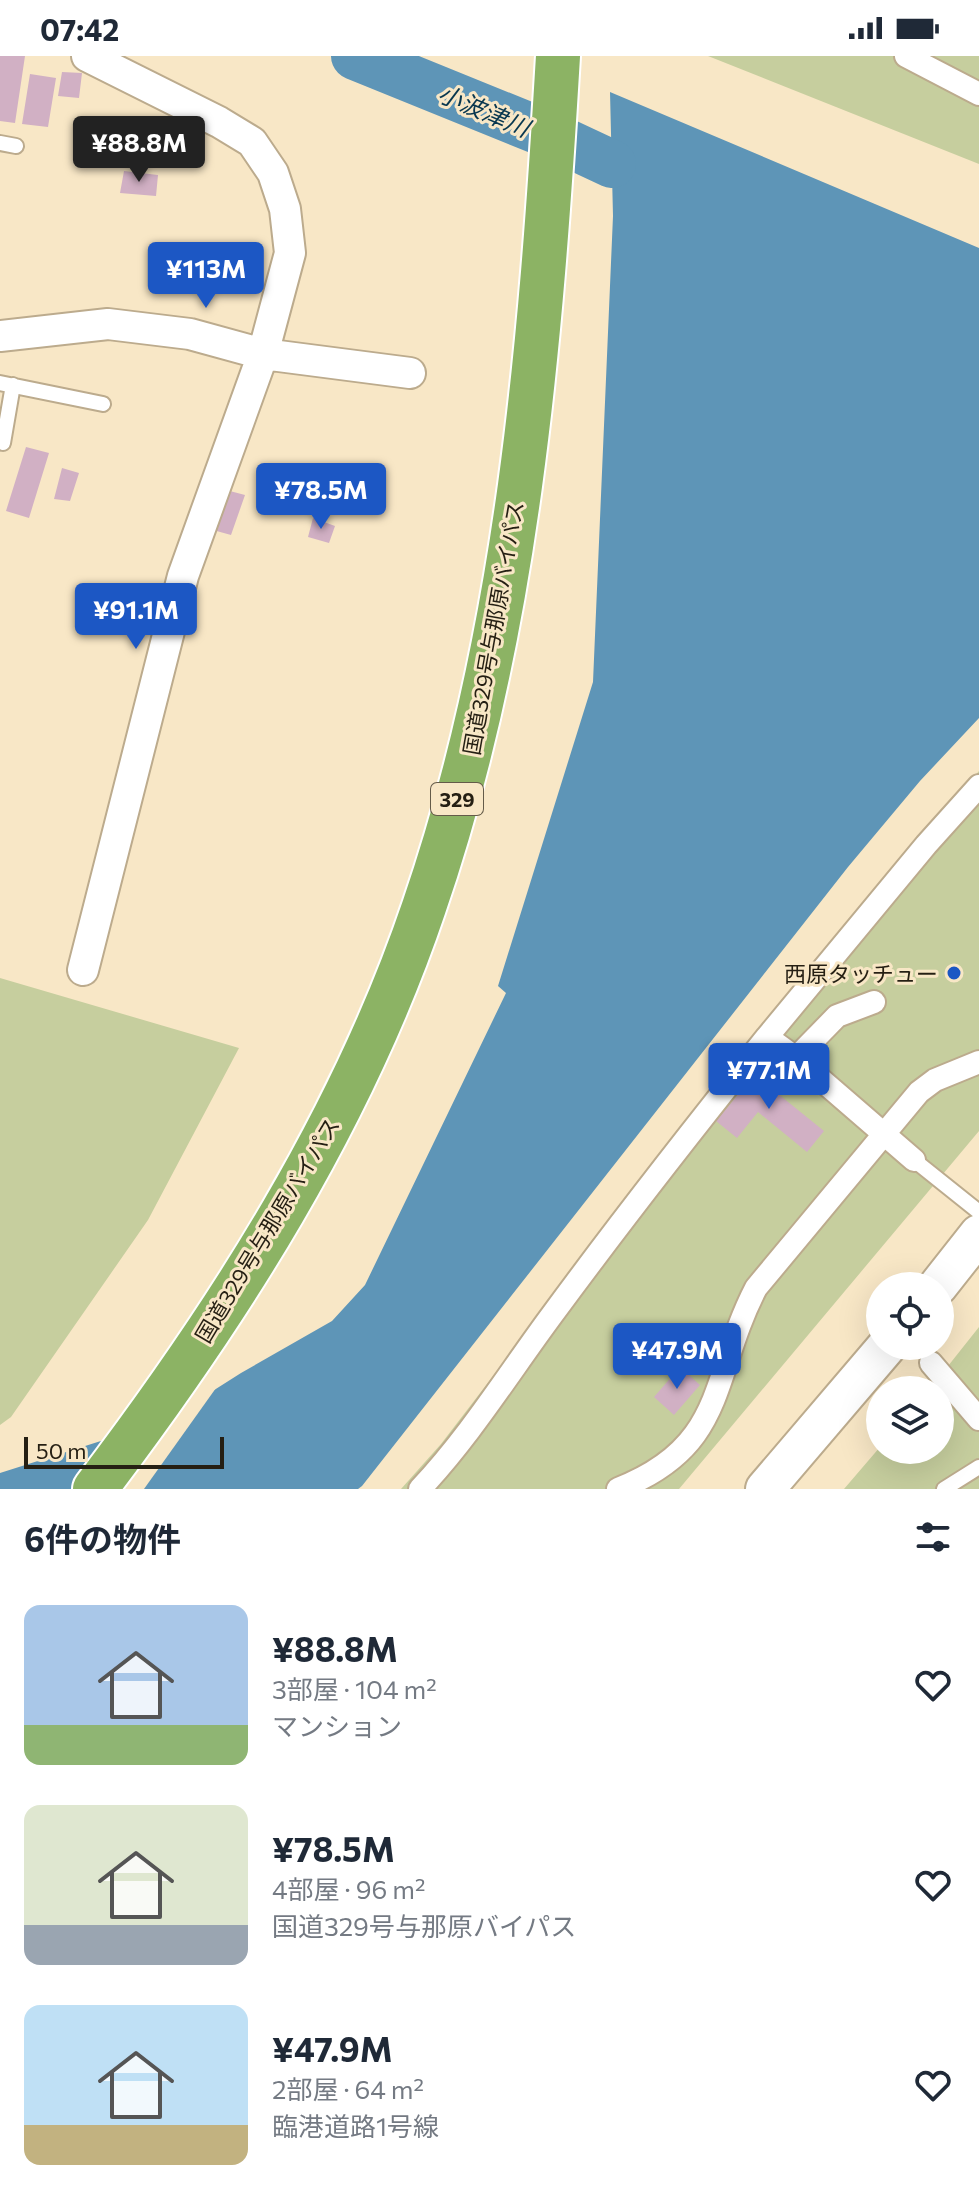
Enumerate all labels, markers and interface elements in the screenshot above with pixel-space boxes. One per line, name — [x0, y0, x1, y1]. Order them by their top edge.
text: 07:42 — [40, 10, 119, 47]
water label: 小波津川 — [434, 78, 537, 143]
pin: ¥88.8M — [74, 116, 204, 184]
text: ¥88.8M — [91, 126, 187, 157]
pin: ¥113M — [150, 242, 262, 310]
text: ¥113M — [166, 252, 246, 283]
pin: ¥78.5M — [256, 463, 386, 531]
text: ¥78.5M — [274, 473, 368, 504]
street label: 国道329号与那原バイパス — [457, 499, 529, 757]
pin: ¥91.1M — [71, 583, 201, 651]
text: ¥91.1M — [93, 593, 179, 624]
road number: 329 — [431, 783, 483, 815]
place label: 西原タッチュー — [784, 960, 938, 987]
marker: 西原タッチュー — [945, 964, 963, 982]
pin: ¥77.1M — [704, 1043, 834, 1111]
text: ¥77.1M — [726, 1053, 812, 1084]
street label: 国道329号与那原バイパス — [189, 1113, 345, 1347]
map controls — [866, 1272, 954, 1464]
button: locate — [866, 1272, 954, 1360]
pin: ¥47.9M — [612, 1323, 742, 1391]
text: ¥47.9M — [631, 1333, 723, 1364]
button: layers — [866, 1376, 954, 1464]
scale bar — [24, 1433, 224, 1469]
text: 50 m — [36, 1437, 86, 1464]
icon: filters — [911, 1515, 955, 1559]
text: 6件の物件 — [24, 1517, 181, 1559]
text: ¥88.8M — [272, 1627, 398, 1669]
icon: home — [88, 1637, 184, 1733]
icon: heart — [911, 1663, 955, 1707]
text: 3部屋 · 104 m² — [272, 1673, 437, 1704]
text: マンション — [272, 1710, 402, 1741]
text: ¥78.5M — [272, 1827, 395, 1869]
icon: home — [88, 1837, 184, 1933]
icon: heart — [911, 1863, 955, 1907]
text: 4部屋 · 96 m² — [272, 1873, 425, 1904]
text: 国道329号与那原バイパス — [272, 1910, 576, 1941]
text: ¥47.9M — [272, 2027, 393, 2069]
icon: home — [88, 2037, 184, 2133]
icon: heart — [911, 2063, 955, 2107]
text: 2部屋 · 64 m² — [272, 2073, 424, 2104]
text: 臨港道路1号線 — [272, 2110, 439, 2141]

